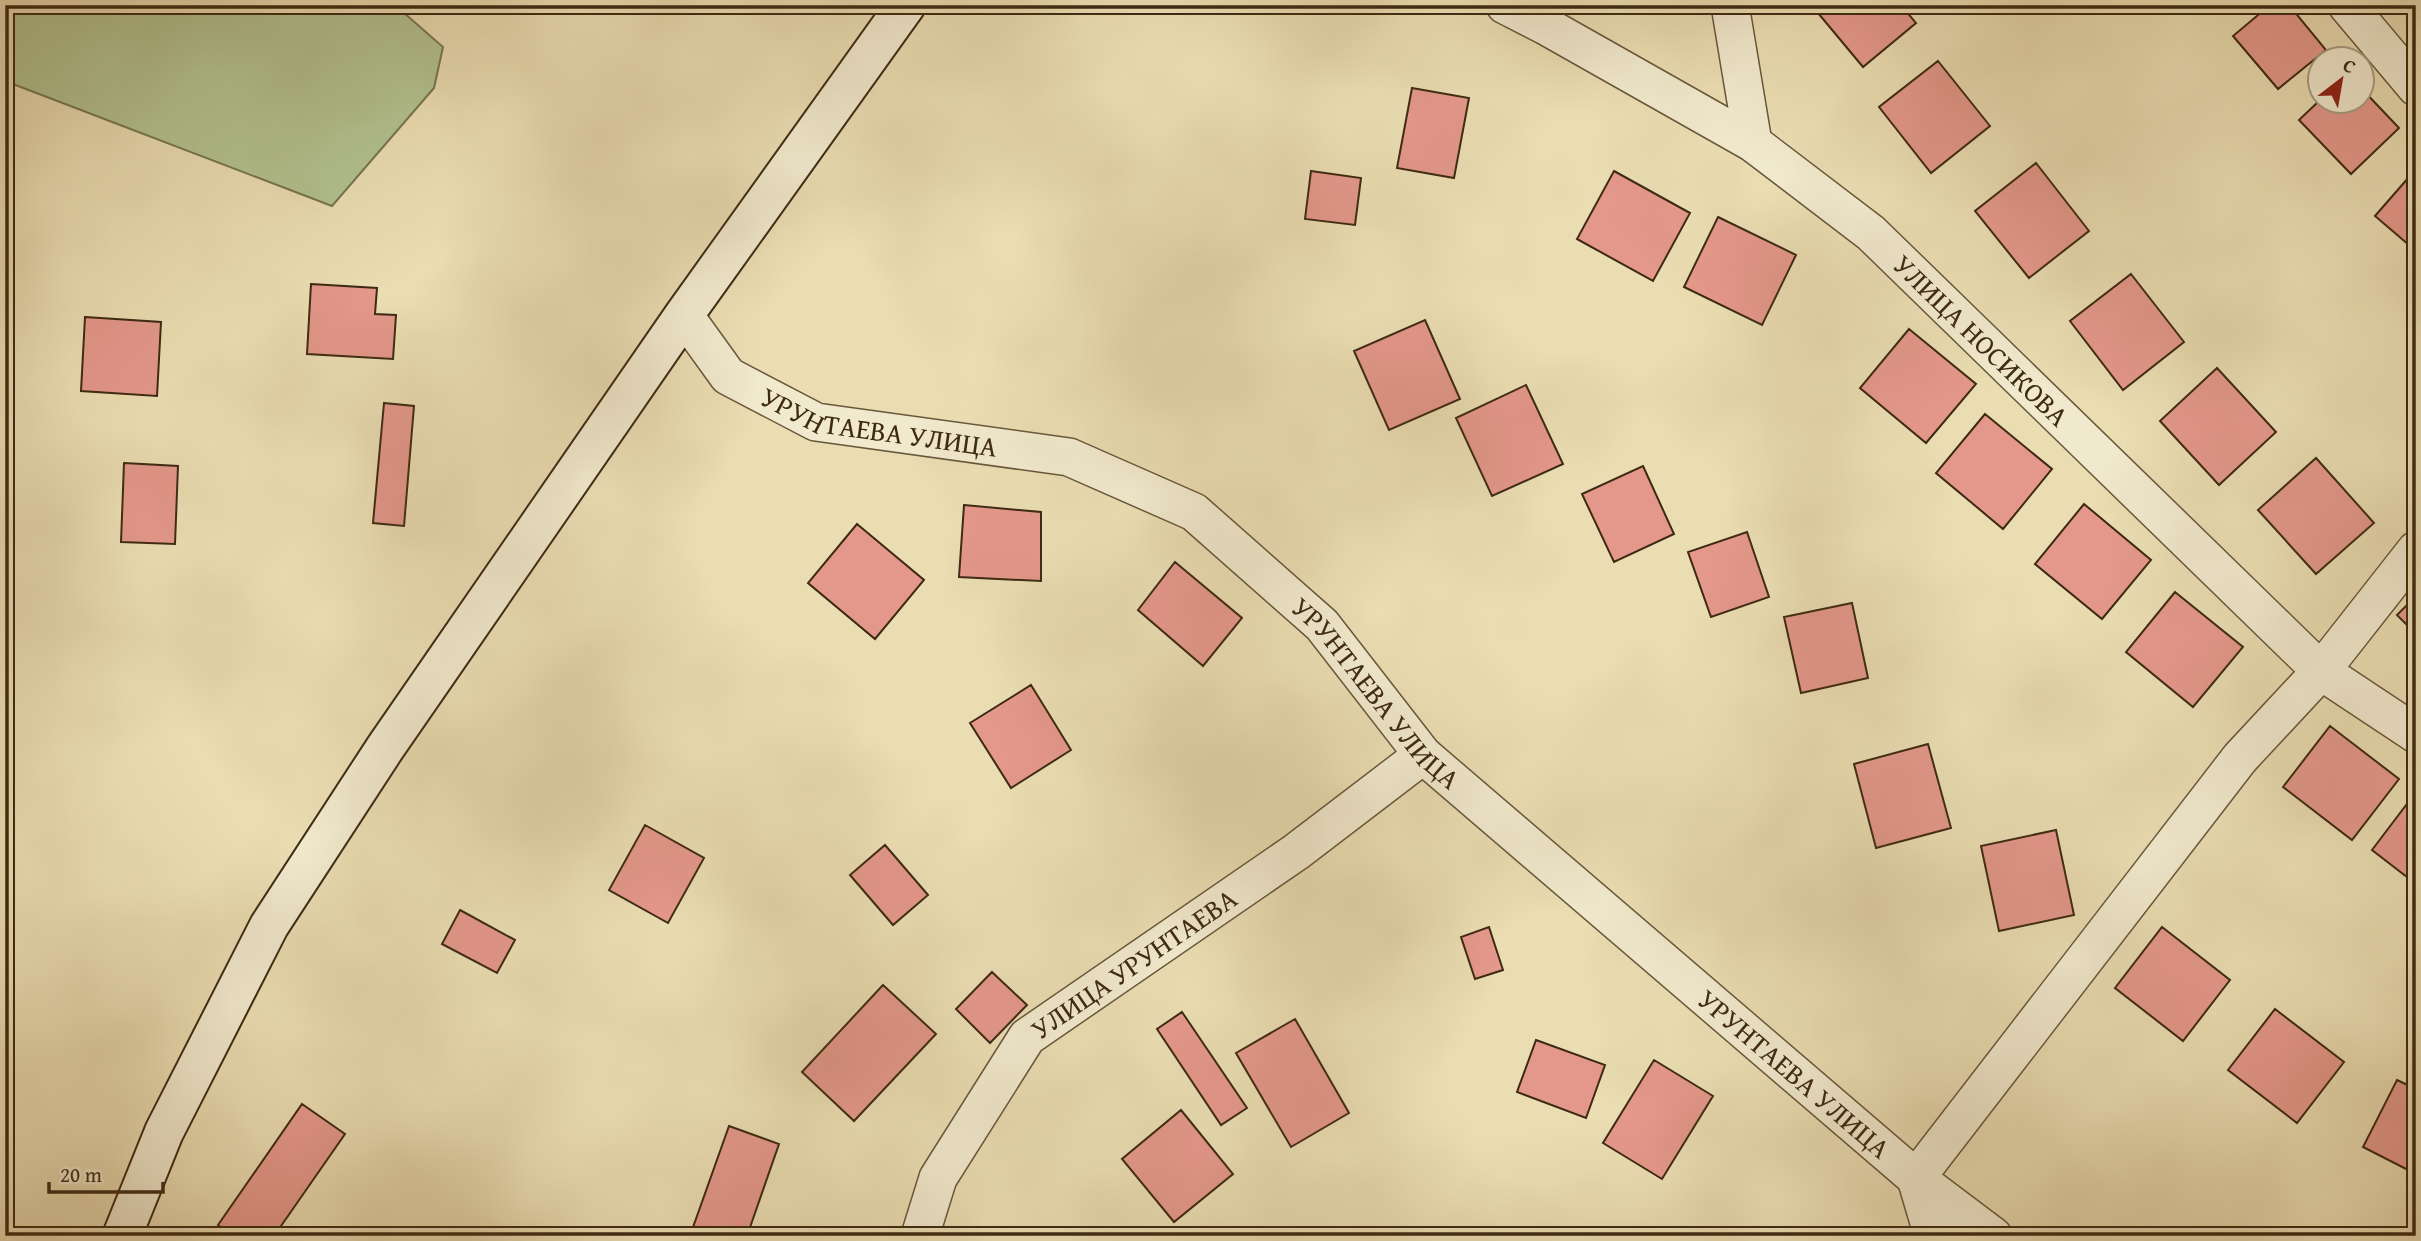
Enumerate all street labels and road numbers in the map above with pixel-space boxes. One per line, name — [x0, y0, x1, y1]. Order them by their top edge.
street label: УЛИЦА НОСИКОВА — [1884, 244, 2079, 435]
street label: УРУНТАЕВА УЛИЦА — [754, 376, 1000, 467]
street label: УРУНТАЕВА УЛИЦА — [1283, 586, 1470, 798]
street label: УЛИЦА УРУНТАЕВА — [1022, 878, 1245, 1049]
street label: УРУНТАЕВА УЛИЦА — [1689, 979, 1900, 1168]

